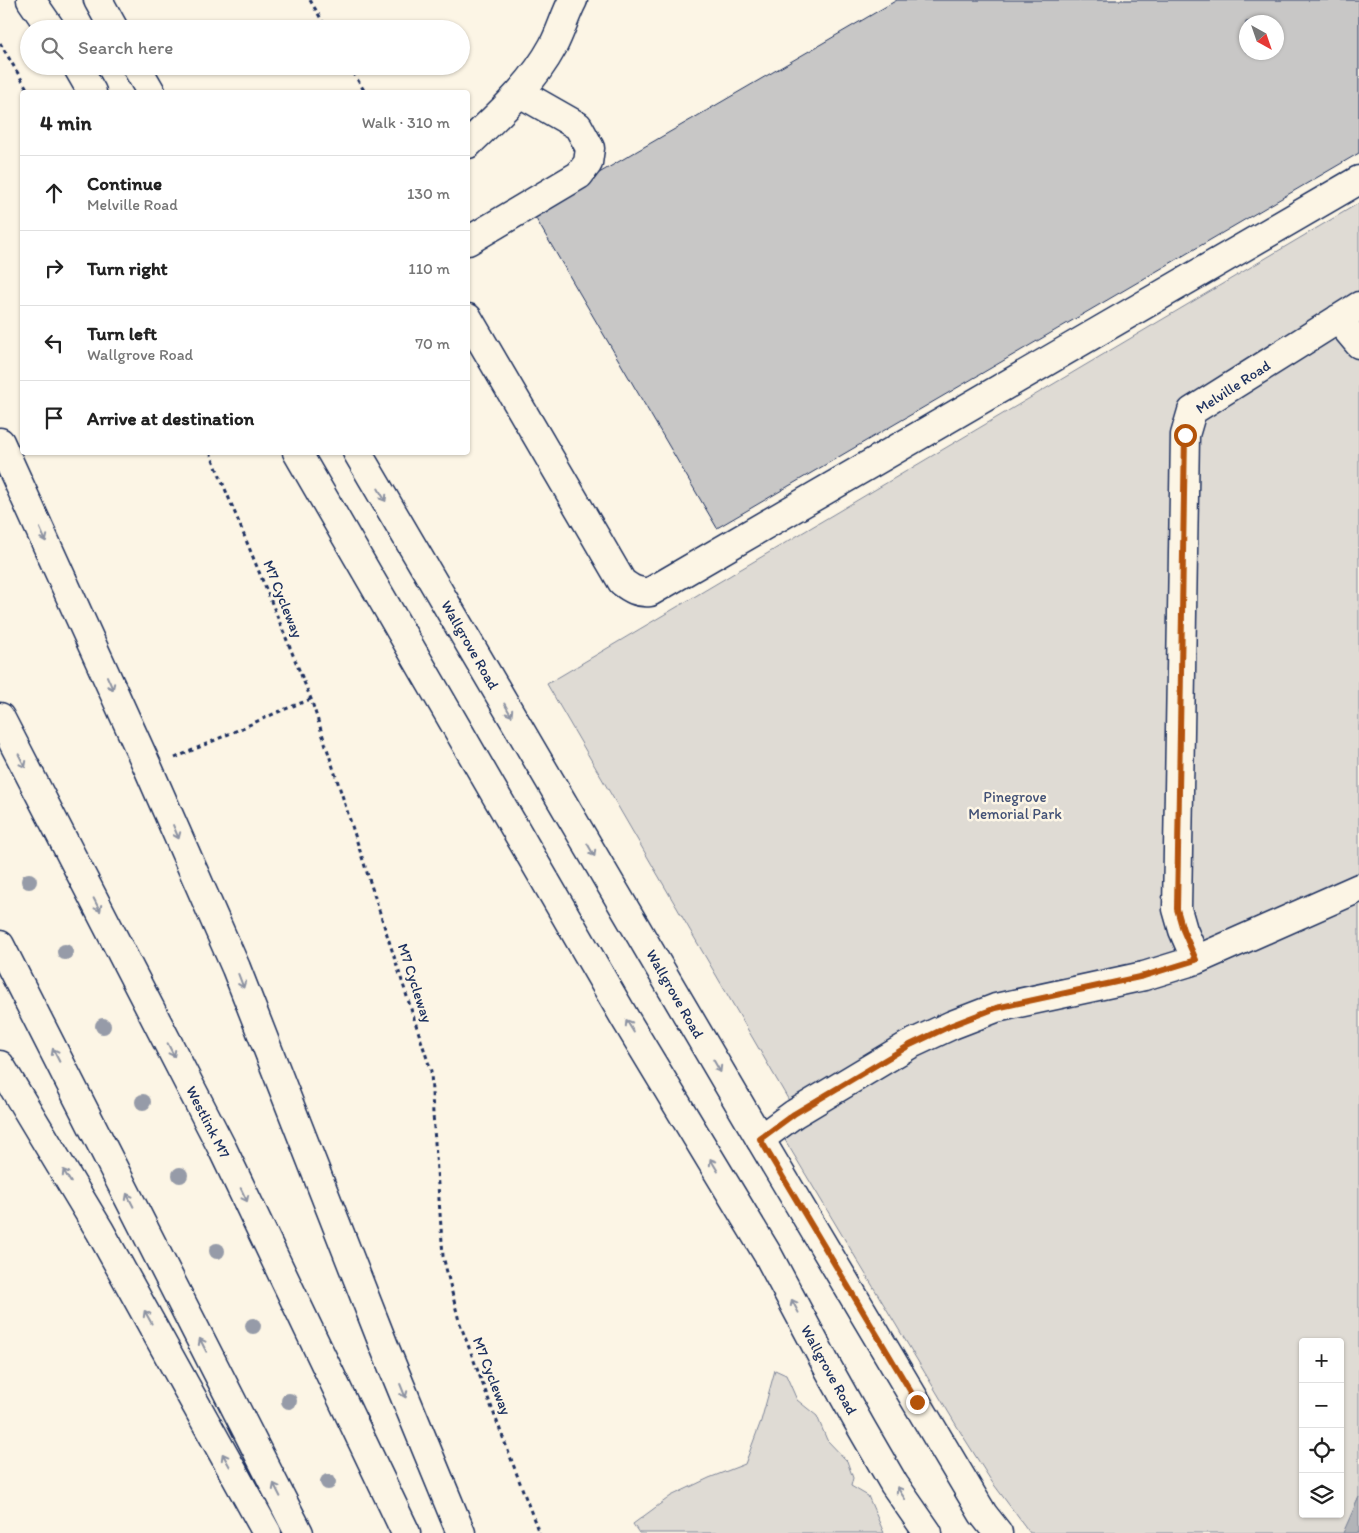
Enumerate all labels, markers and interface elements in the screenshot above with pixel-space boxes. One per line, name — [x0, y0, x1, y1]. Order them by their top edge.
north arrow — [1239, 15, 1284, 60]
search box — [20, 20, 470, 75]
icon: search — [38, 34, 66, 62]
text: Search here — [78, 36, 173, 59]
text: 4 min — [40, 110, 92, 135]
text: Walk · 310 m — [362, 113, 450, 132]
text: Continue — [87, 172, 162, 195]
icon: ahead — [40, 179, 68, 207]
text: 130 m — [407, 184, 450, 203]
text: Melville Road — [87, 195, 178, 214]
icon: right — [40, 254, 68, 282]
text: Turn right — [87, 257, 168, 280]
text: 110 m — [408, 259, 450, 278]
text: Turn left — [87, 322, 157, 345]
icon: left — [40, 329, 68, 357]
text: 70 m — [415, 334, 450, 353]
text: Wallgrove Road — [87, 345, 193, 364]
street label: Melville Road — [1192, 356, 1274, 418]
icon: arrive — [40, 404, 68, 432]
text: Arrive at destination — [87, 407, 254, 430]
route start — [1174, 424, 1197, 447]
one-way arrow — [377, 487, 387, 501]
one-way arrow — [38, 527, 48, 542]
street label: M7 Cycleway — [259, 558, 307, 640]
street label: Wallgrove Road — [437, 597, 503, 693]
one-way arrow — [106, 675, 115, 690]
one-way arrow — [504, 703, 514, 717]
one-way arrow — [17, 753, 27, 768]
park label: Pinegrove Memorial Park — [968, 788, 1062, 823]
one-way arrow — [172, 824, 182, 839]
one-way arrow — [586, 843, 596, 857]
one-way arrow — [93, 897, 102, 912]
street label: M7 Cycleway — [394, 941, 436, 1025]
street label: Wallgrove Road — [642, 946, 708, 1042]
one-way arrow — [236, 973, 246, 988]
one-way arrow — [624, 1019, 634, 1033]
one-way arrow — [166, 1042, 176, 1057]
one-way arrow — [51, 1048, 60, 1063]
one-way arrow — [712, 1058, 722, 1073]
street label: Westlink M7 — [182, 1083, 234, 1162]
one-way arrow — [708, 1158, 718, 1172]
one-way arrow — [62, 1170, 72, 1184]
one-way arrow — [240, 1187, 249, 1202]
one-way arrow — [125, 1193, 134, 1208]
one-way arrow — [790, 1299, 799, 1314]
one-way arrow — [143, 1310, 153, 1325]
street label: Wallgrove Road — [797, 1322, 861, 1418]
street label: M7 Cycleway — [469, 1334, 515, 1418]
one-way arrow — [198, 1338, 207, 1353]
map controls — [1299, 1338, 1344, 1518]
button: + — [1299, 1338, 1344, 1383]
button: − — [1299, 1383, 1344, 1428]
one-way arrow — [399, 1384, 408, 1399]
route end — [906, 1391, 929, 1414]
button: locate — [1299, 1428, 1344, 1473]
one-way arrow — [221, 1453, 231, 1467]
button: layers — [1299, 1473, 1344, 1518]
one-way arrow — [272, 1482, 282, 1497]
one-way arrow — [896, 1486, 906, 1500]

